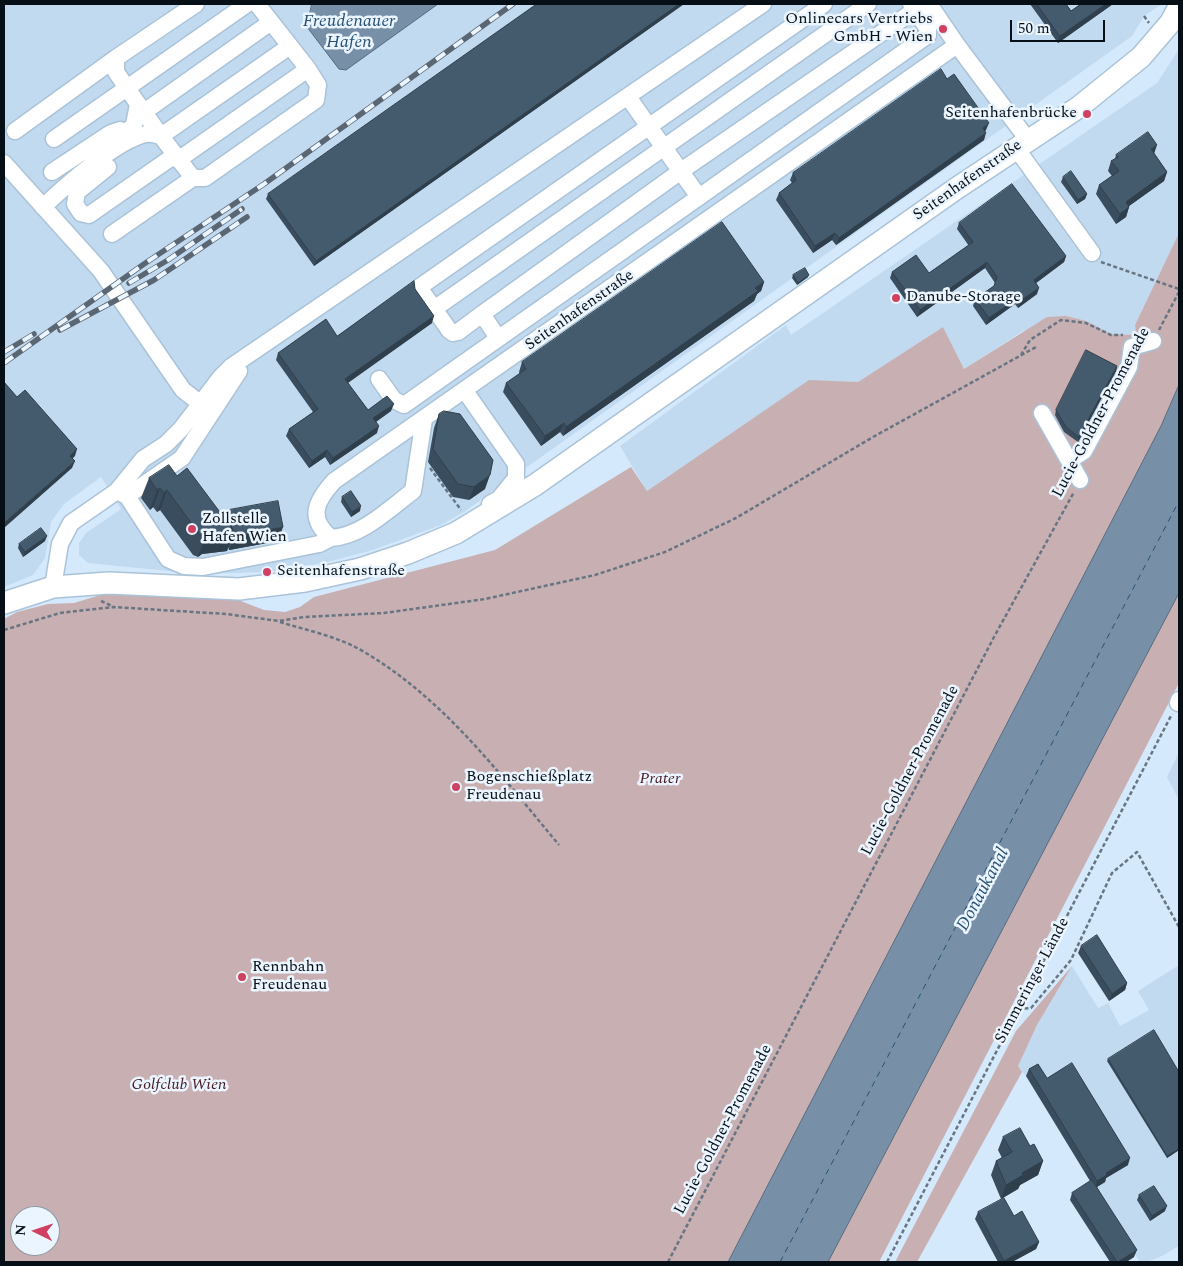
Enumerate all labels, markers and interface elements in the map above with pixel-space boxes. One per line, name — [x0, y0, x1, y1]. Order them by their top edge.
place label: Onlinecars Vertriebs GmbH - Wien — [785, 10, 933, 48]
scale bar — [1013, 10, 1108, 42]
water label: Freudenauer Hafen — [303, 11, 395, 54]
text: 50 m — [1018, 17, 1050, 40]
marker: Onlinecars Vertriebs GmbH - Wien — [937, 23, 949, 35]
place label: Seitenhafenbrücke — [945, 104, 1077, 124]
marker: Seitenhafenbrücke — [1081, 108, 1093, 120]
street label: Seitenhafenstraße — [910, 136, 1026, 226]
street label: Seitenhafenstraße — [522, 266, 638, 356]
place label: Danube-Storage — [906, 288, 1021, 308]
marker: Danube-Storage — [890, 292, 902, 304]
street label: Lucie-Goldner-Promenade — [1049, 325, 1155, 501]
place label: Zollstelle Hafen Wien — [202, 510, 287, 548]
marker: Zollstelle Hafen Wien — [186, 523, 198, 535]
place label: Seitenhafenstraße — [277, 562, 405, 582]
marker: Seitenhafenstraße — [261, 566, 273, 578]
street label: Lucie-Goldner-Promenade — [858, 683, 964, 859]
place label: Bogenschießplatz Freudenau — [466, 768, 592, 806]
park label: Prater — [640, 770, 680, 790]
marker: Bogenschießplatz Freudenau — [450, 781, 462, 793]
water label: Donaukanal — [953, 845, 1015, 935]
street label: Simmeringer Lände — [992, 915, 1074, 1047]
place label: Rennbahn Freudenau — [252, 958, 327, 996]
marker: Rennbahn Freudenau — [236, 971, 248, 983]
street label: Lucie-Goldner-Promenade — [671, 1042, 777, 1218]
park label: Golfclub Wien — [131, 1076, 227, 1096]
north arrow — [10, 1206, 60, 1256]
text: N — [10, 1224, 31, 1236]

